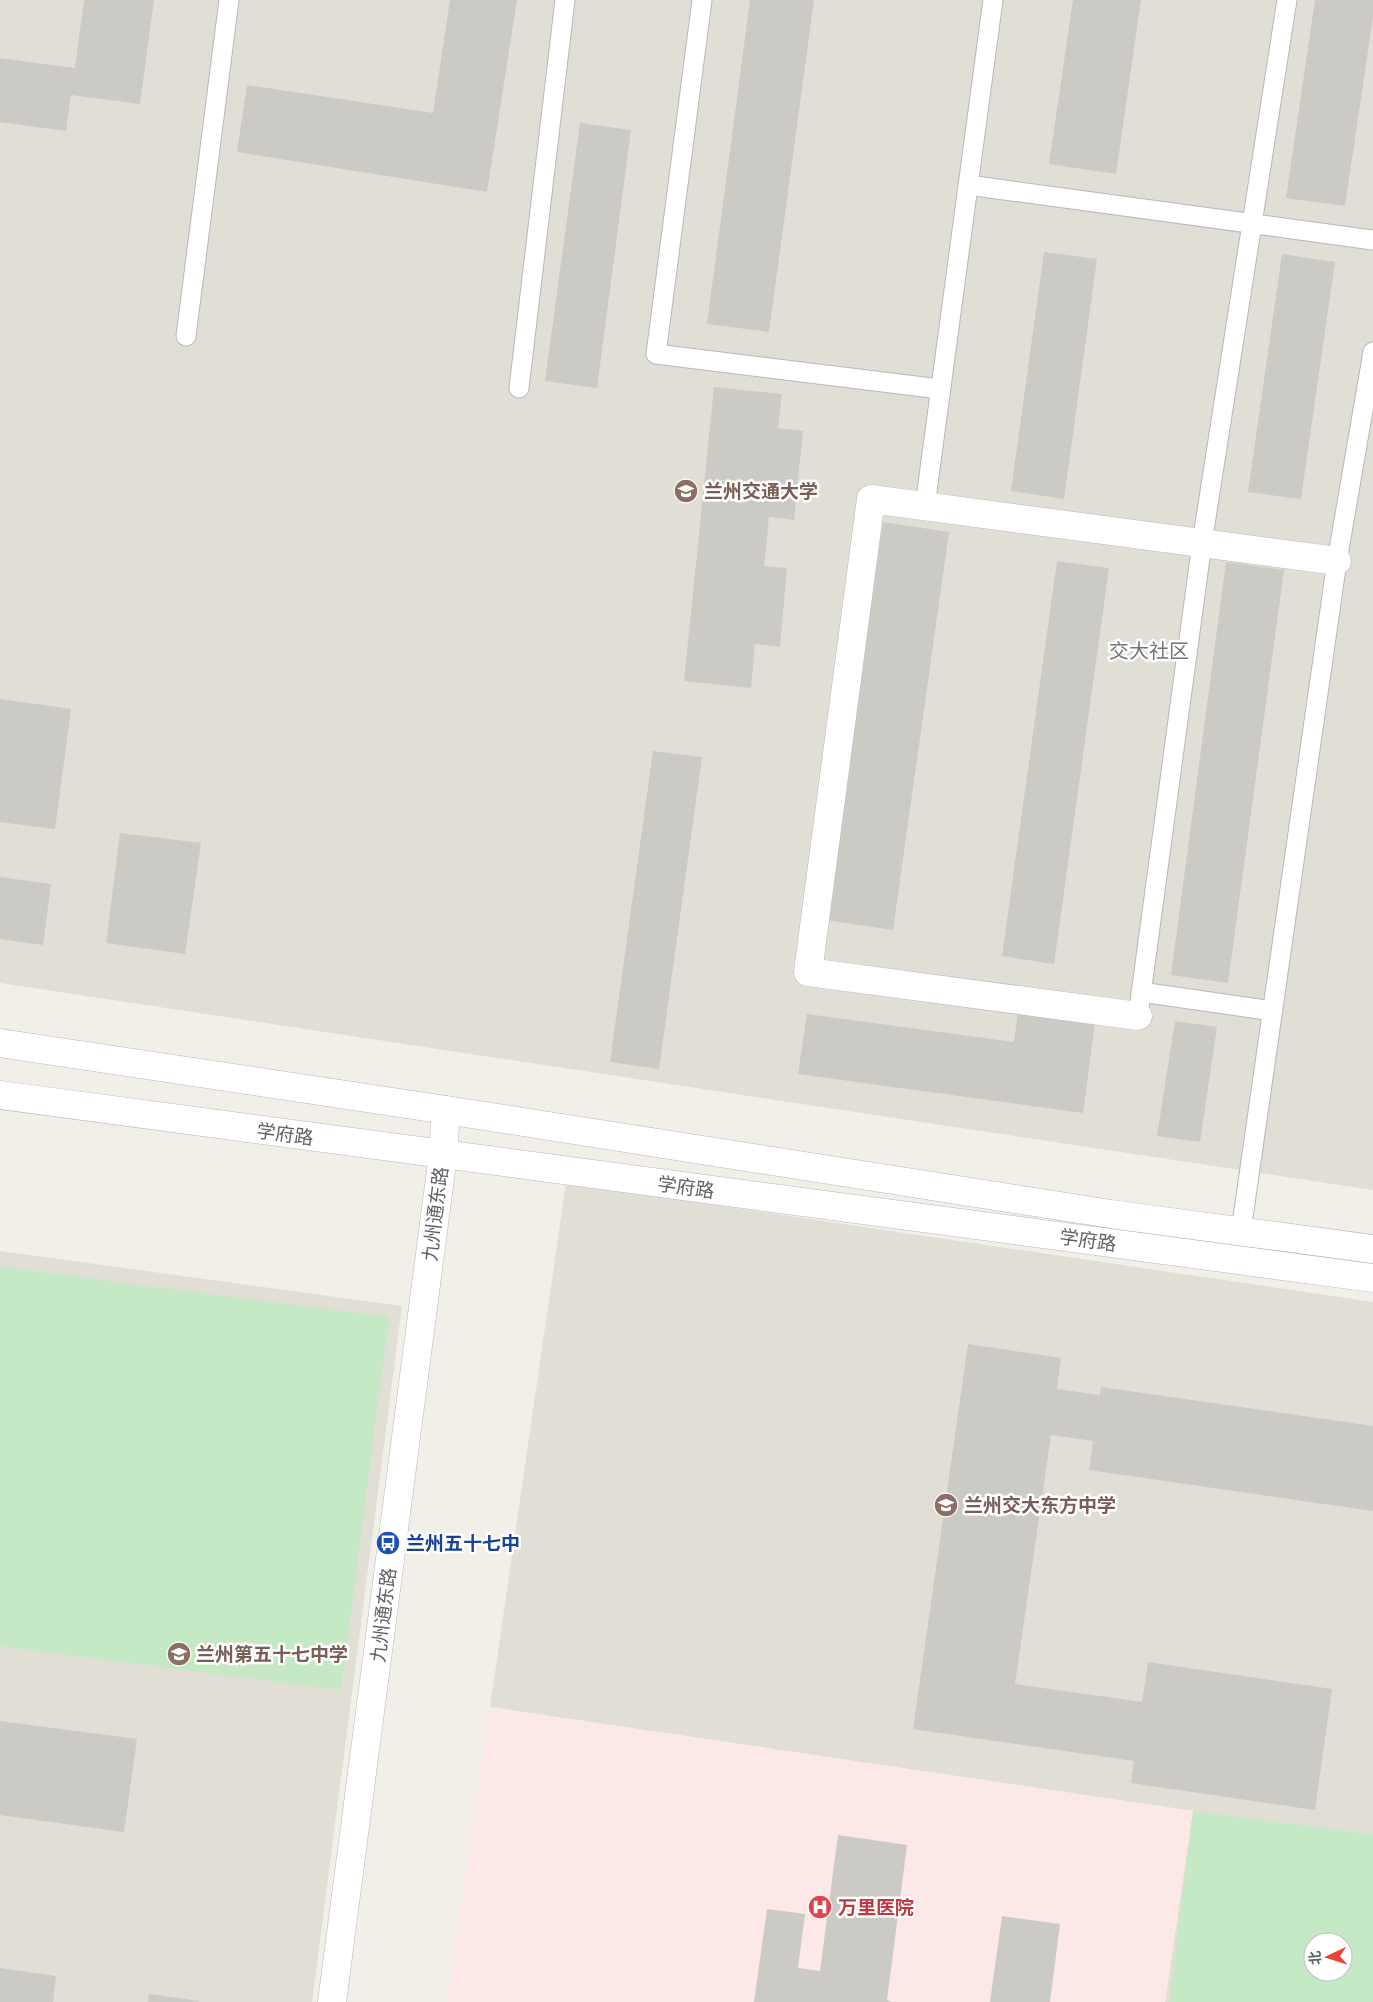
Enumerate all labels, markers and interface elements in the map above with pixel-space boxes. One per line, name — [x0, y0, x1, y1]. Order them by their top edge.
school or university icon: 兰州交通大学 — [673, 478, 699, 504]
place label: 兰州交通大学 — [704, 479, 818, 503]
district label: 交大社区 — [1109, 638, 1189, 664]
street label: 学府路 — [255, 1118, 315, 1150]
street label: 九州通东路 — [417, 1165, 453, 1263]
street label: 学府路 — [656, 1171, 716, 1203]
street label: 学府路 — [1058, 1224, 1118, 1256]
school or university icon: 兰州交大东方中学 — [933, 1492, 959, 1518]
place label: 兰州交大东方中学 — [964, 1493, 1116, 1517]
bus stop icon: 兰州五十七中 — [375, 1530, 401, 1556]
place label: 兰州五十七中 — [406, 1531, 520, 1555]
street label: 九州通东路 — [365, 1566, 401, 1664]
school or university icon: 兰州第五十七中学 — [166, 1641, 192, 1667]
place label: 兰州第五十七中学 — [196, 1642, 348, 1666]
hospital icon: 万里医院 — [807, 1894, 833, 1920]
place label: 万里医院 — [838, 1895, 914, 1919]
north arrow — [1303, 1932, 1353, 1982]
text: 北 — [1306, 1950, 1324, 1966]

